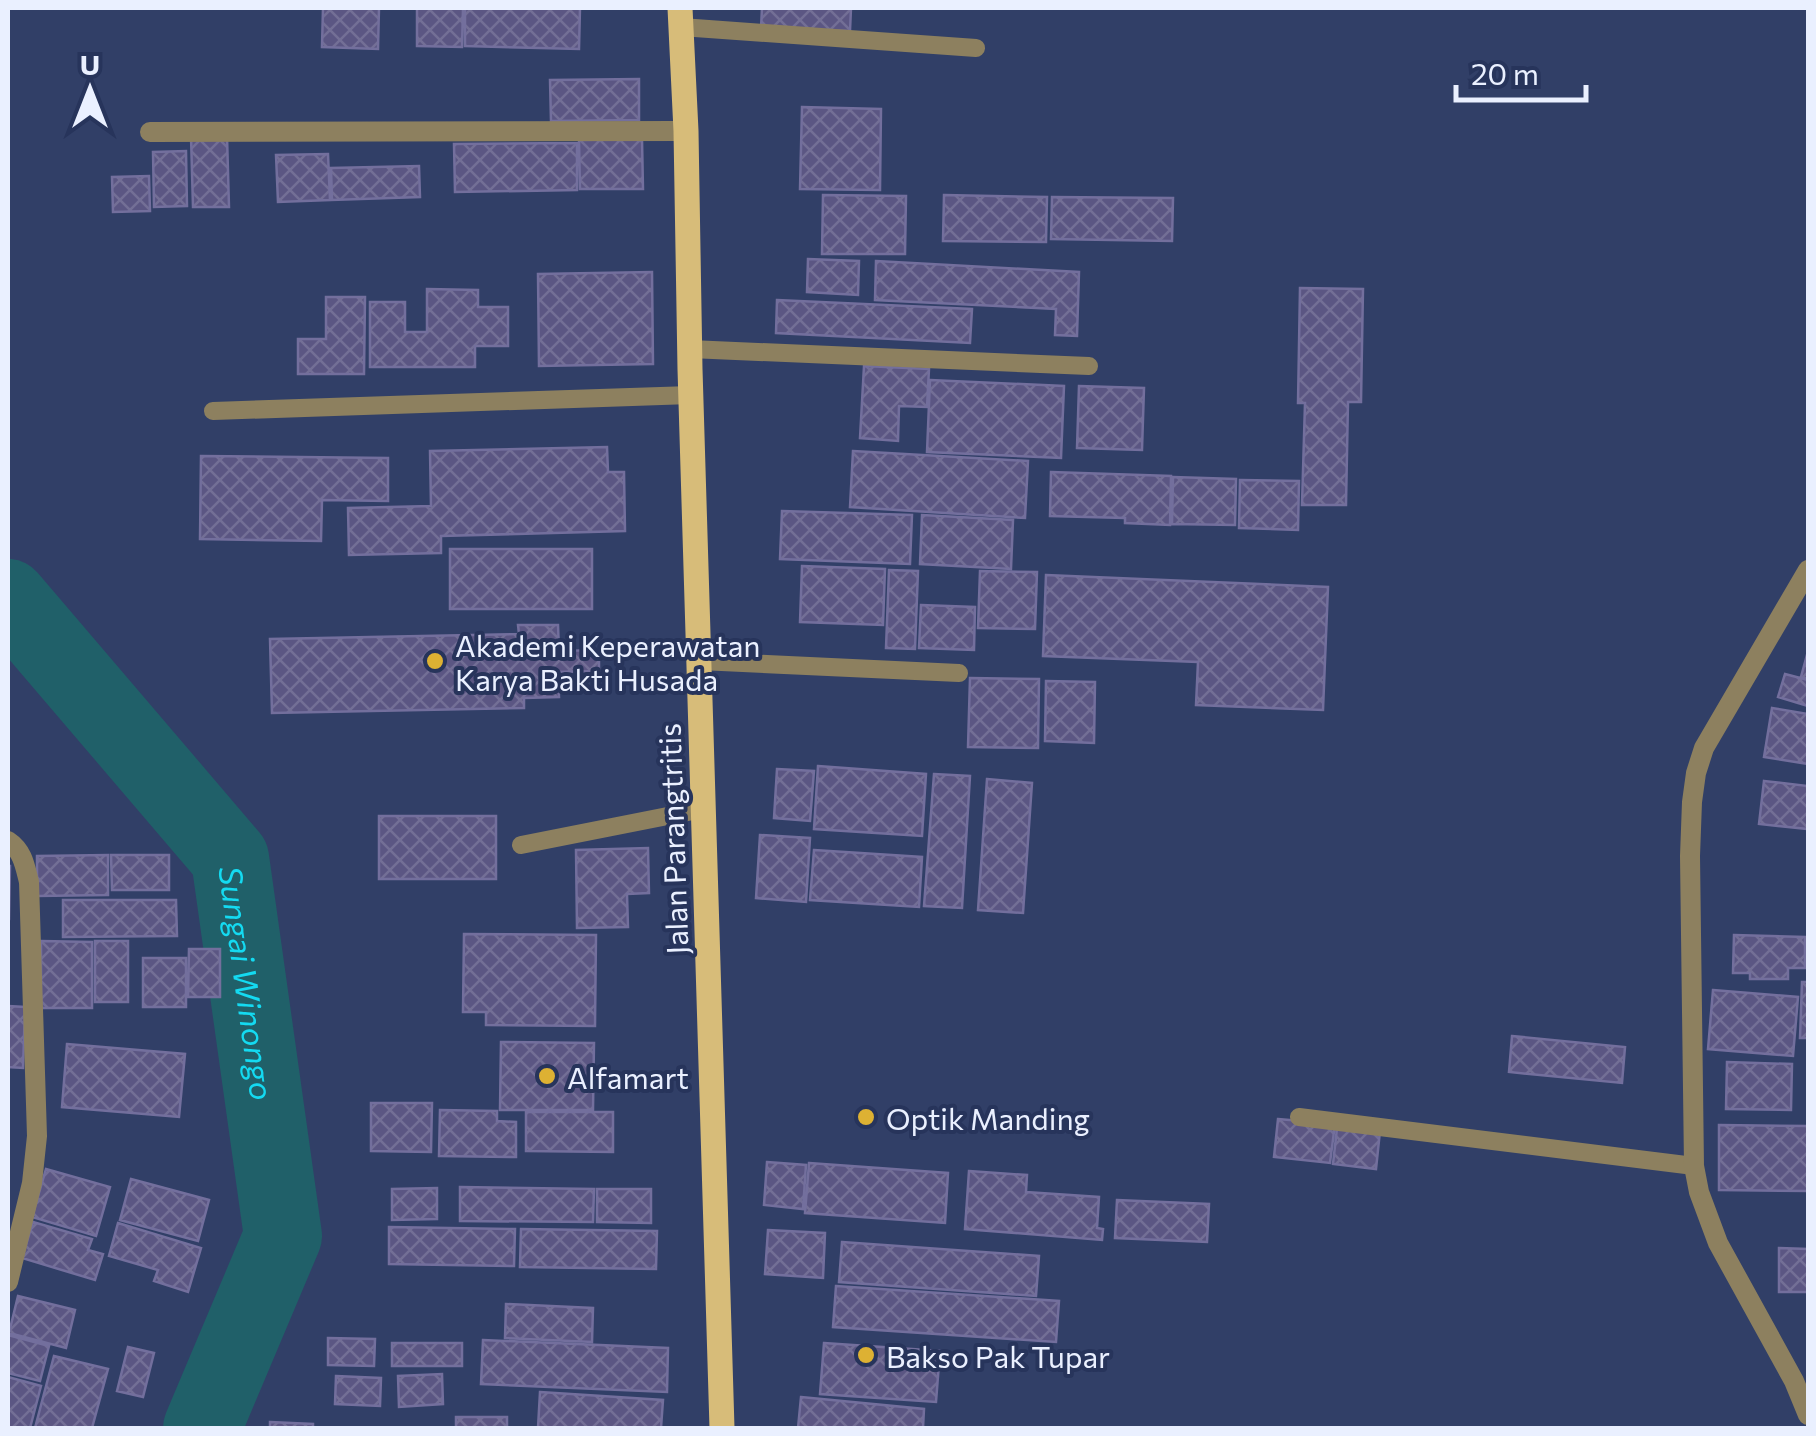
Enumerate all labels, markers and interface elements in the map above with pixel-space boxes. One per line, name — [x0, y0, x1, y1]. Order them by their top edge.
north arrow — [40, 40, 140, 140]
scale bar — [1456, 40, 1586, 102]
text: U — [80, 47, 100, 81]
text: 20 m — [1471, 54, 1539, 91]
place label: Akademi Keperawatan Karya Bakti Husada — [455, 626, 761, 697]
marker: Akademi Keperawatan Karya Bakti Husada — [424, 650, 446, 672]
street label: Jalan Parangtritis — [649, 723, 695, 955]
water label: Sungai Winongo — [211, 863, 284, 1103]
place label: Alfamart — [567, 1058, 689, 1095]
marker: Alfamart — [536, 1065, 558, 1087]
place label: Optik Manding — [886, 1099, 1090, 1136]
marker: Optik Manding — [855, 1106, 877, 1128]
place label: Bakso Pak Tupar — [886, 1337, 1110, 1374]
marker: Bakso Pak Tupar — [855, 1344, 877, 1366]

